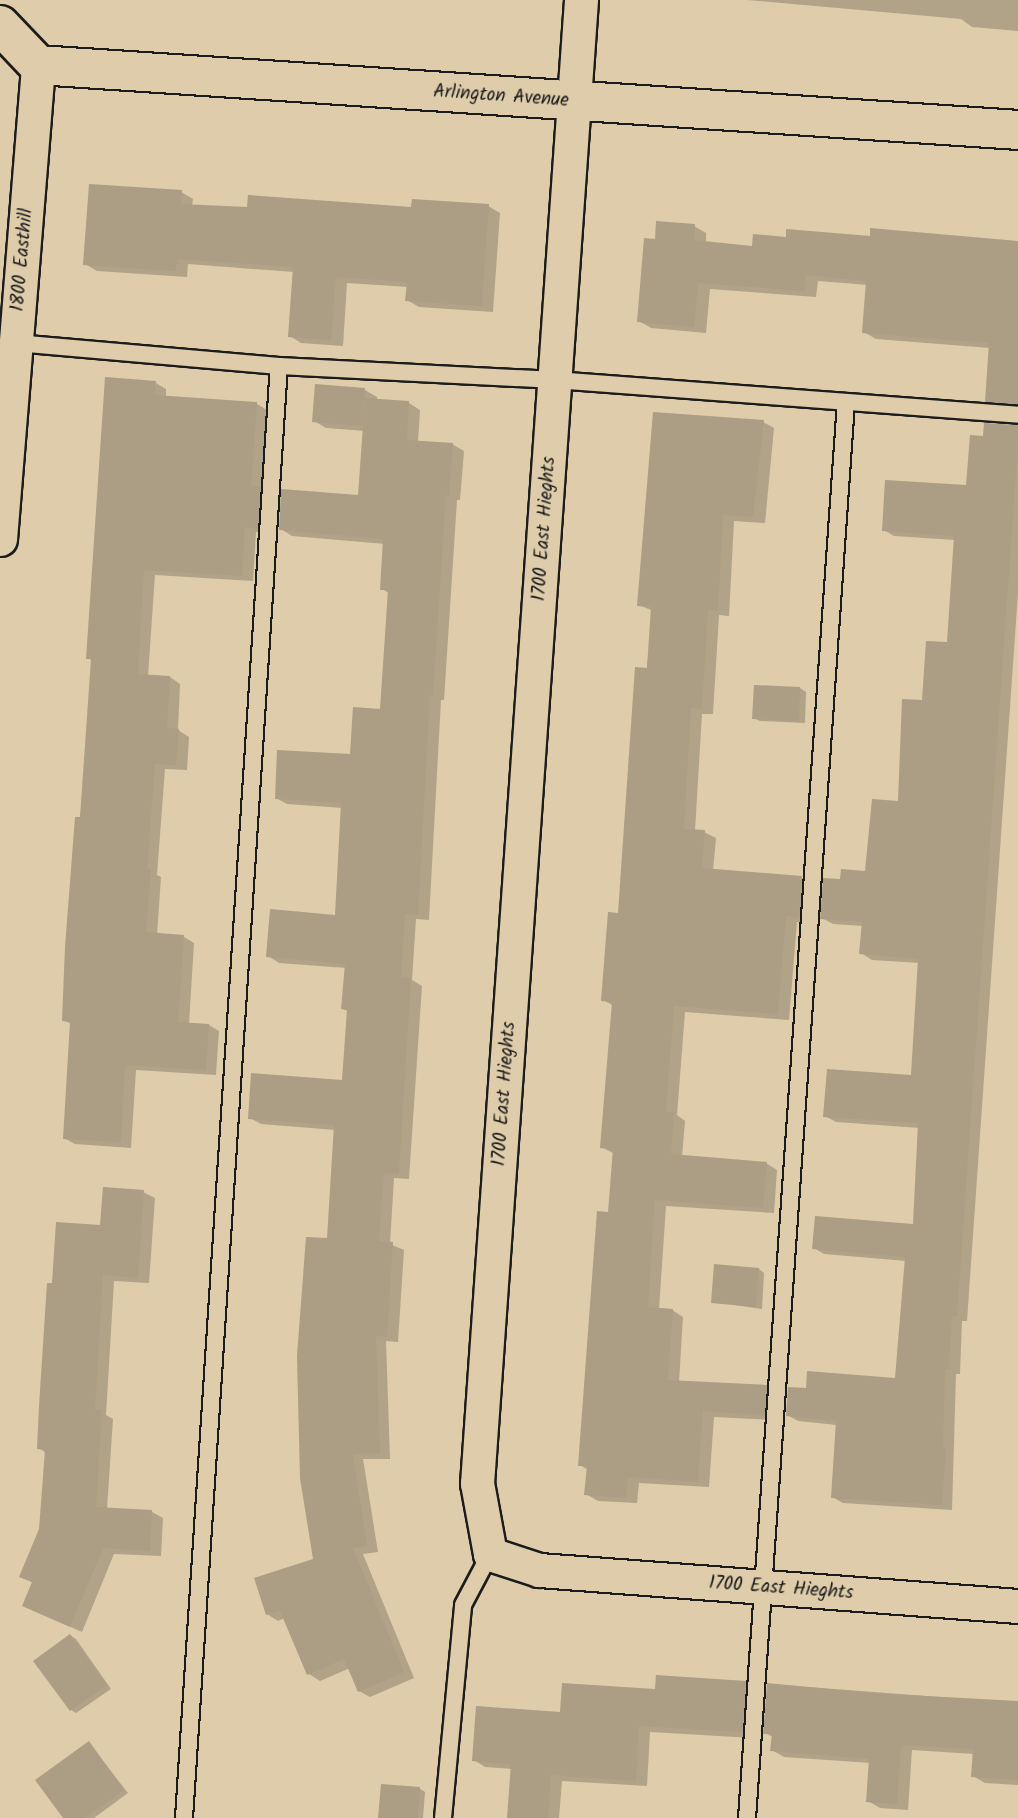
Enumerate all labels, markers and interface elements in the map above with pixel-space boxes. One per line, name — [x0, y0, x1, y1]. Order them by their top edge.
street label: Arlington Avenue — [432, 81, 570, 113]
street label: 1800 Easthill — [7, 207, 39, 313]
street label: 1700 East Hieghts — [529, 456, 561, 602]
street label: 1700 East Hieghts — [489, 1021, 521, 1167]
street label: 1700 East Hieghts — [708, 1573, 854, 1605]

